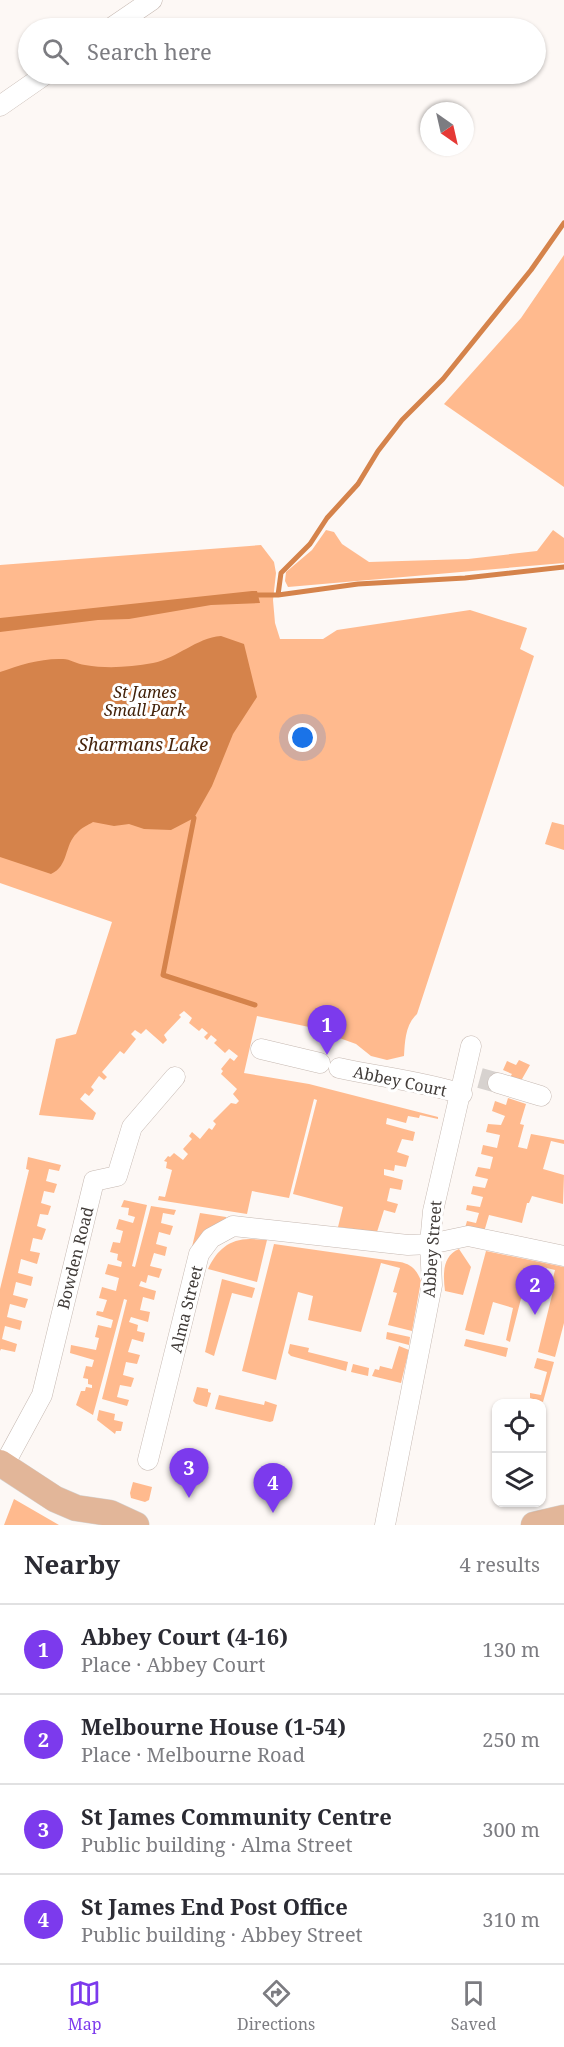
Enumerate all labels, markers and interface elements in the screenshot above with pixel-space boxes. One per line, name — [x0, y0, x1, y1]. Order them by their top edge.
search box — [18, 18, 546, 84]
icon: search — [39, 35, 72, 68]
text: Search here — [87, 36, 212, 66]
north arrow — [420, 102, 474, 156]
park label: St James Small Park — [104, 681, 187, 721]
your location — [288, 723, 317, 752]
water label: Sharmans Lake — [78, 732, 208, 756]
pin: 1 — [308, 1006, 346, 1055]
street label: Abbey Court — [351, 1060, 449, 1102]
street label: Abbey Street — [418, 1199, 446, 1298]
street label: Bowden Road — [52, 1204, 98, 1312]
street label: Alma Street — [165, 1263, 208, 1355]
pin: 2 — [516, 1266, 554, 1315]
map controls — [492, 1399, 546, 1507]
button: locate — [492, 1399, 546, 1453]
pin: 3 — [170, 1448, 208, 1498]
button: layers — [492, 1453, 546, 1507]
pin: 4 — [254, 1464, 292, 1513]
text: Nearby — [24, 1546, 120, 1582]
text: 4 results — [460, 1551, 540, 1578]
text: Abbey Court (4-16) — [81, 1621, 288, 1651]
text: 1 — [38, 1636, 49, 1663]
text: 130 m — [482, 1636, 540, 1663]
text: Place · Abbey Court — [81, 1651, 265, 1678]
text: Melbourne House (1-54) — [81, 1711, 346, 1741]
text: 2 — [38, 1726, 49, 1753]
text: 250 m — [482, 1726, 540, 1753]
text: Place · Melbourne Road — [81, 1741, 305, 1768]
text: St James Community Centre — [81, 1801, 392, 1831]
text: 3 — [38, 1816, 49, 1843]
text: 300 m — [482, 1816, 540, 1843]
text: Public building · Alma Street — [81, 1831, 352, 1858]
text: St James End Post Office — [81, 1891, 348, 1921]
text: 4 — [38, 1906, 49, 1933]
text: 310 m — [482, 1906, 540, 1933]
text: Public building · Abbey Street — [81, 1921, 363, 1948]
tab: Map — [68, 1977, 102, 2035]
tab: Directions — [237, 1977, 315, 2035]
tab: Saved — [451, 1977, 496, 2035]

